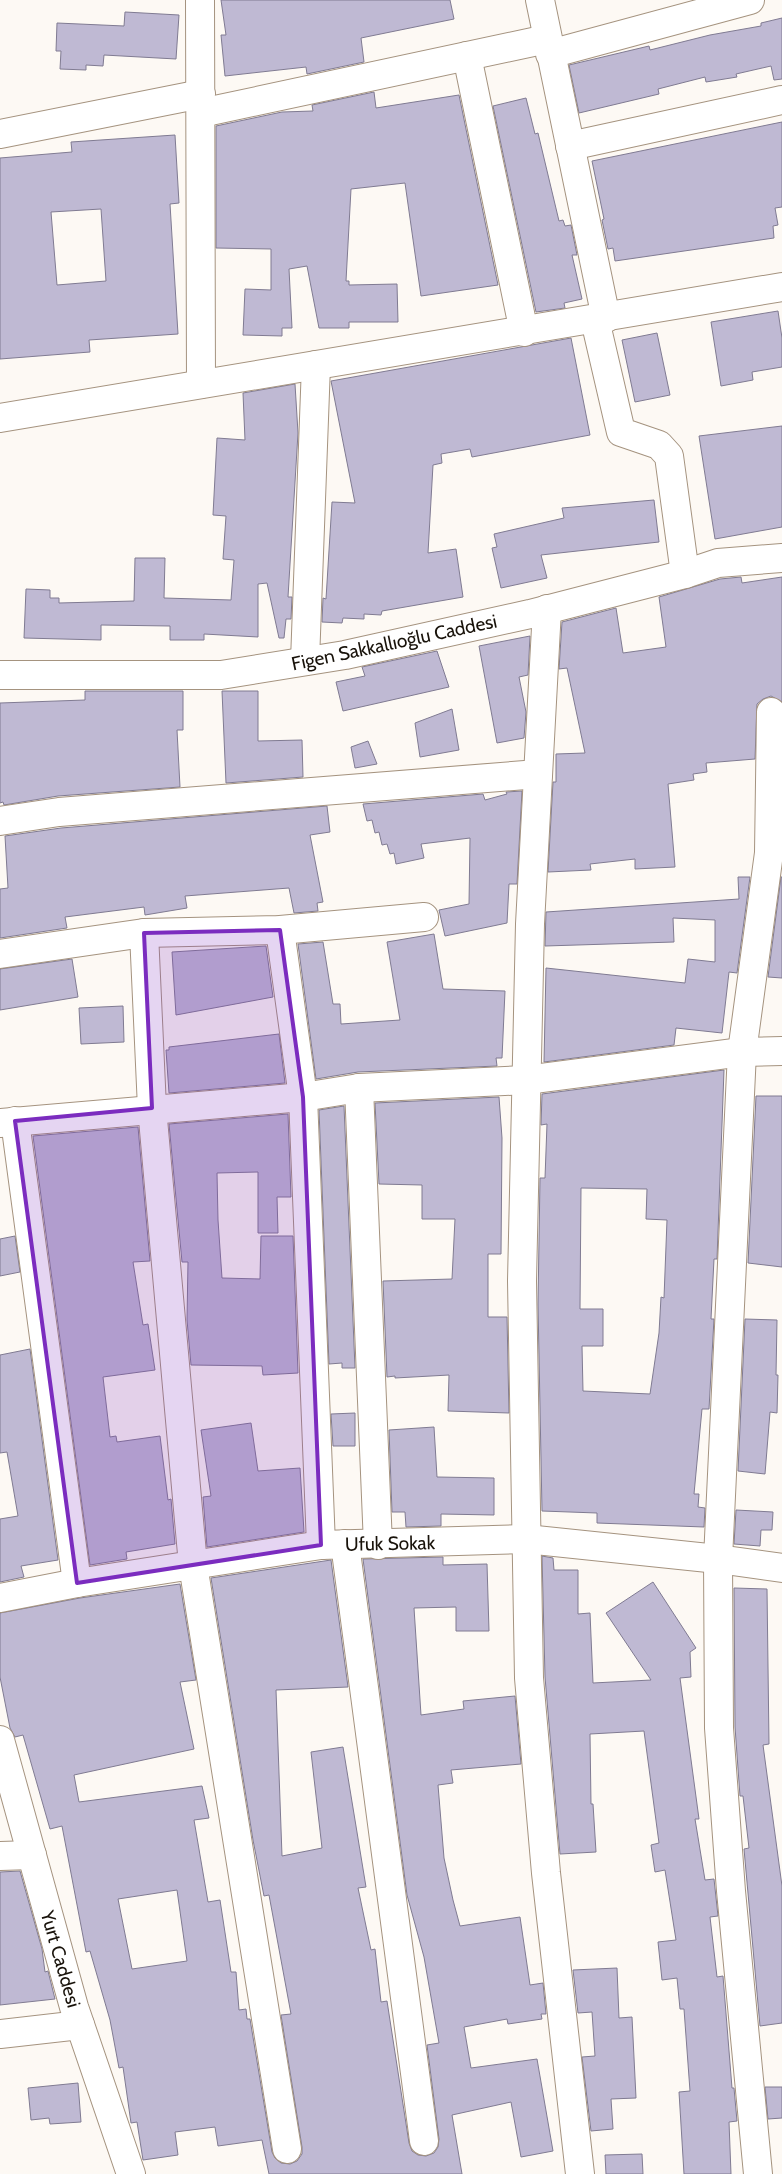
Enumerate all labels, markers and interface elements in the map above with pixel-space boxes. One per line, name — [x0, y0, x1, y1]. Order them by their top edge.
street label: Figen Sakkallıoğlu Caddesi — [289, 609, 499, 676]
street label: Ufuk Sokak — [345, 1531, 436, 1556]
street label: Yurt Caddesi — [35, 1907, 85, 2010]

